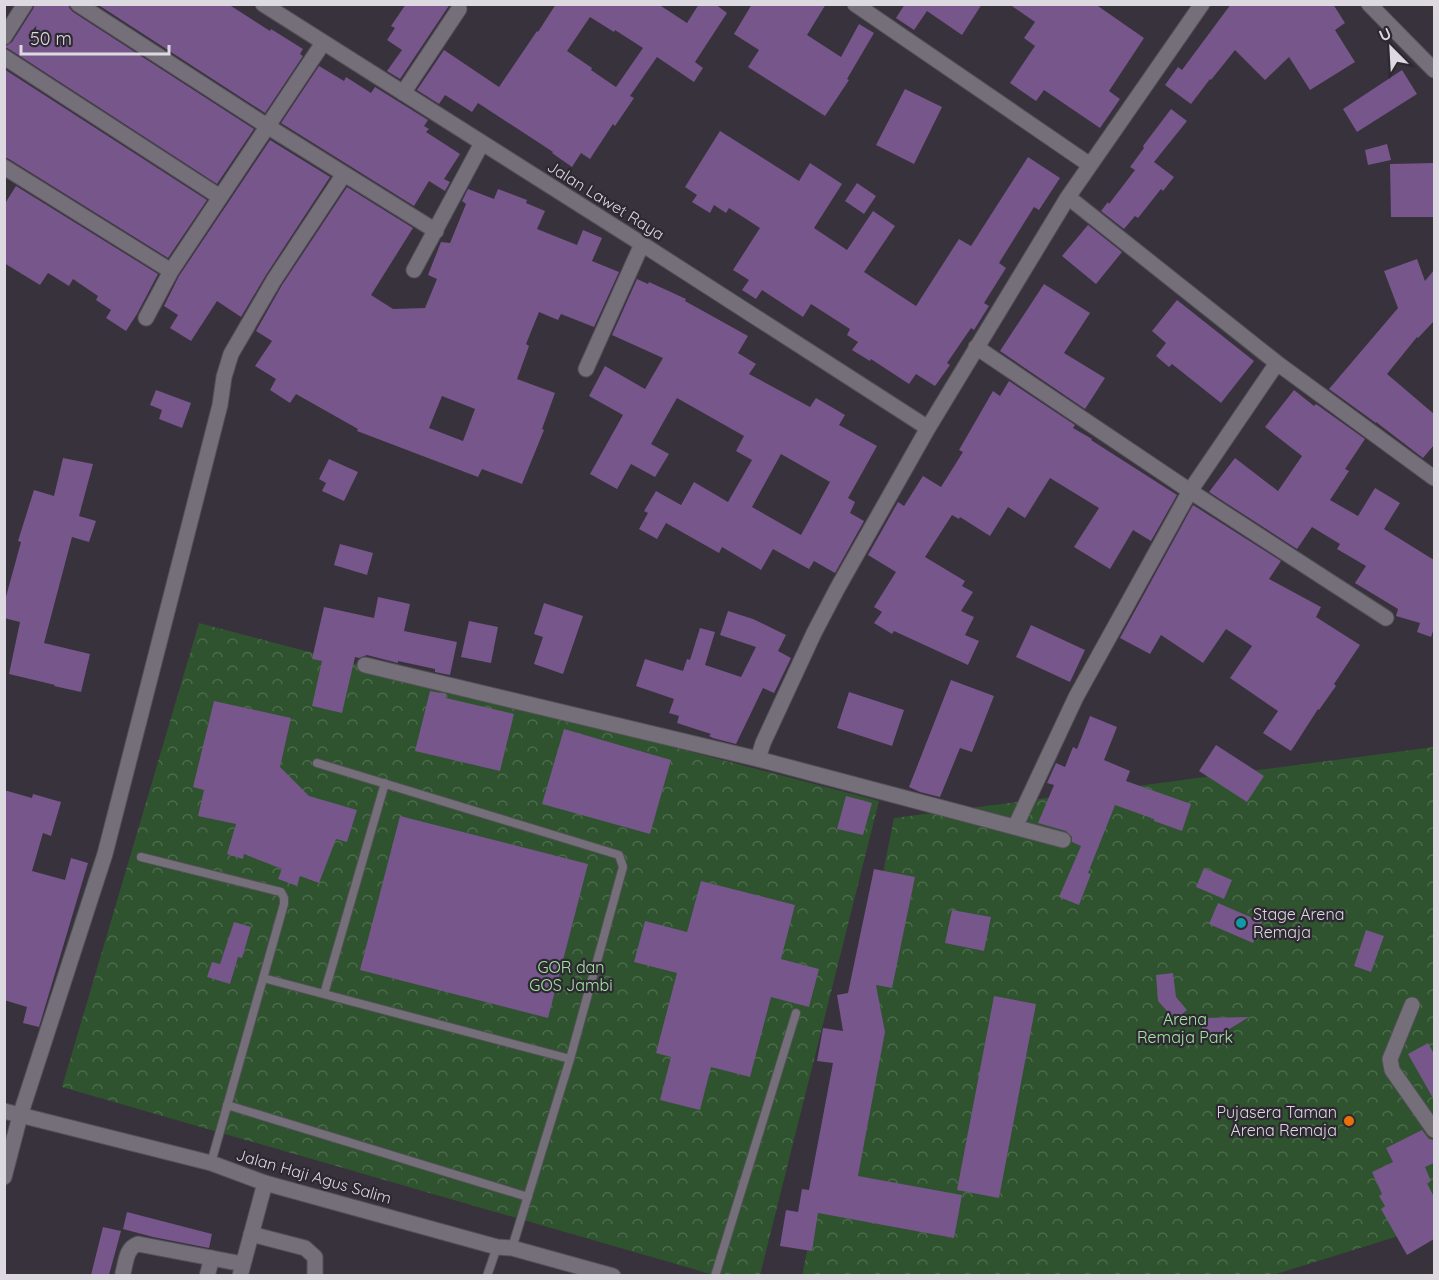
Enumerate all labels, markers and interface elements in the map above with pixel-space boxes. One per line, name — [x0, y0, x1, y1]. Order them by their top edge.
scale bar — [21, 18, 170, 56]
north arrow — [1361, 18, 1421, 78]
text: U — [1376, 23, 1394, 46]
text: 50 m — [30, 27, 72, 50]
street label: Jalan Lawet Raya — [544, 156, 668, 244]
place label: Stage Arena Remaja — [1253, 904, 1344, 942]
marker: Stage Arena Remaja — [1234, 916, 1248, 930]
park label: GOR dan GOS Jambi — [529, 957, 613, 995]
park label: Arena Remaja Park — [1137, 1009, 1233, 1047]
place label: Pujasera Taman Arena Remaja — [1217, 1102, 1337, 1140]
marker: Pujasera Taman Arena Remaja — [1342, 1114, 1356, 1128]
street label: Jalan Haji Agus Salim — [234, 1144, 394, 1208]

